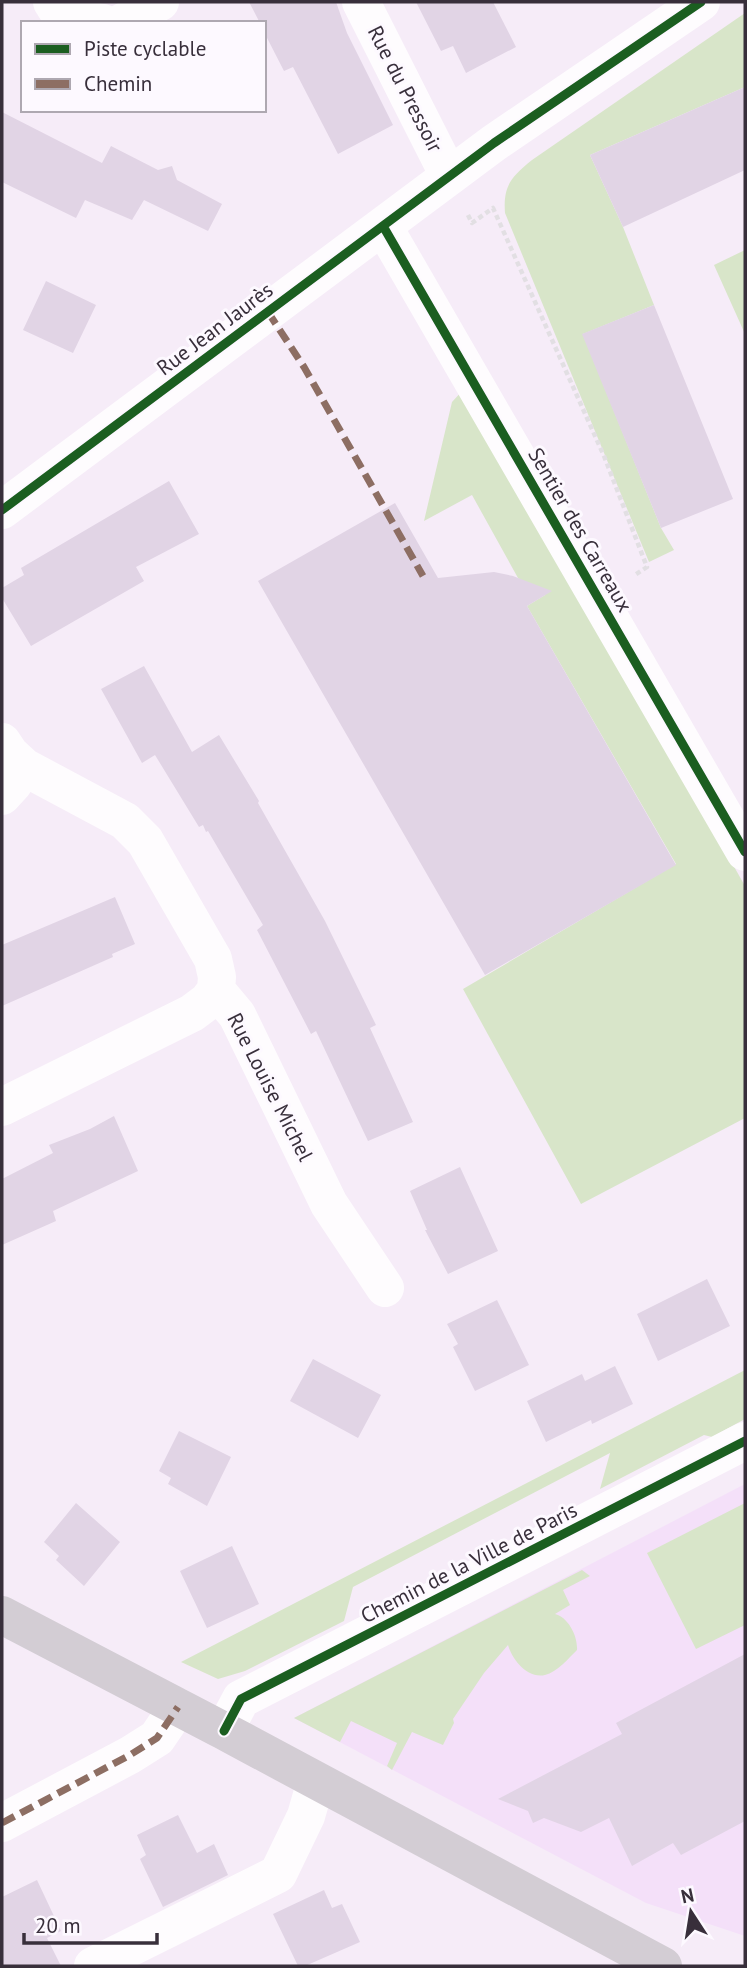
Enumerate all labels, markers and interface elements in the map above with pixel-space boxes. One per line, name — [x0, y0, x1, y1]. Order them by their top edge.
legend — [21, 21, 266, 112]
street label: Rue du Pressoir — [362, 21, 449, 157]
text: Piste cyclable — [84, 35, 206, 62]
text: Chemin — [84, 70, 152, 97]
street label: Rue Jean Jaurès — [151, 276, 278, 381]
street label: Sentier des Carreaux — [522, 443, 639, 617]
street label: Rue Louise Michel — [221, 1008, 319, 1165]
street label: Chemin de la Ville de Paris — [356, 1496, 582, 1629]
north arrow — [656, 1877, 726, 1947]
text: N — [679, 1882, 696, 1908]
scale bar — [24, 1902, 158, 1946]
text: 20 m — [35, 1912, 81, 1939]

